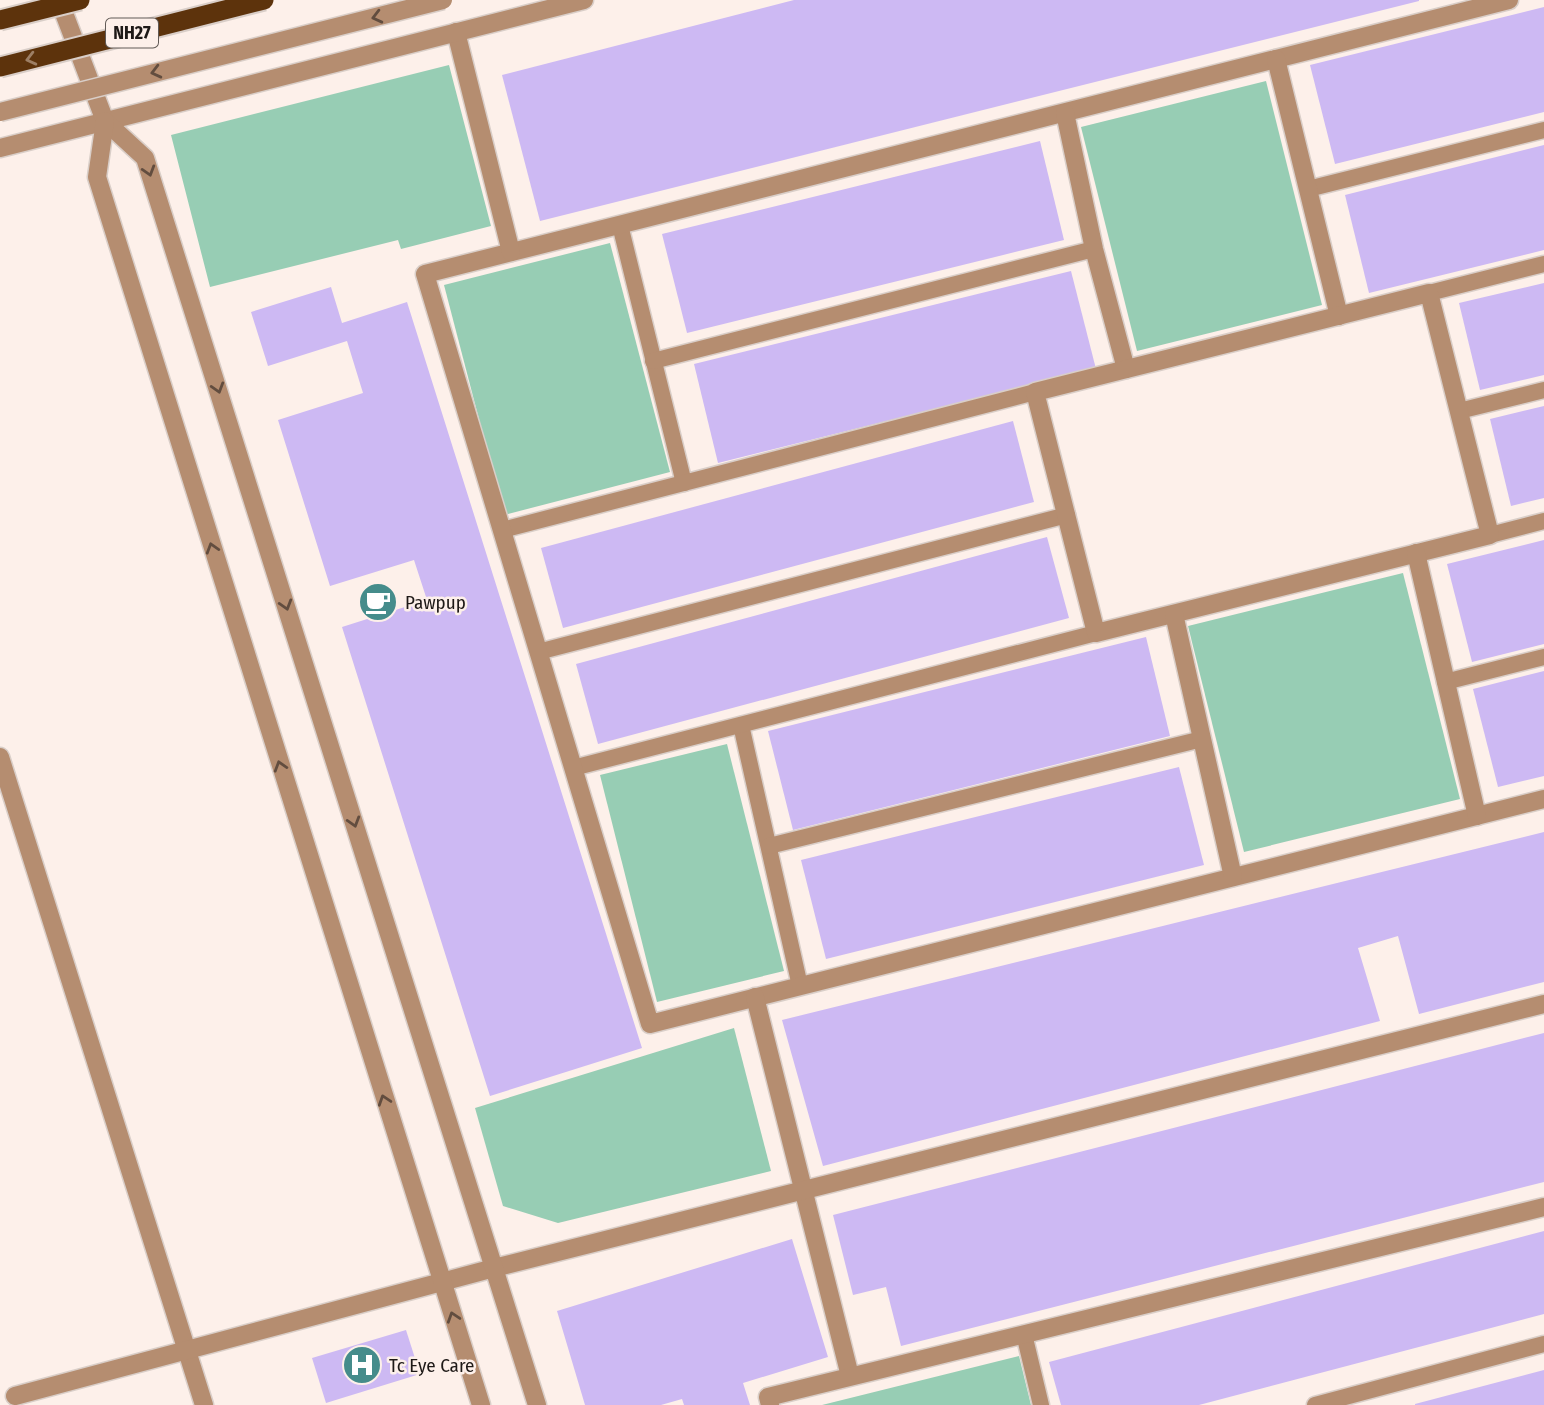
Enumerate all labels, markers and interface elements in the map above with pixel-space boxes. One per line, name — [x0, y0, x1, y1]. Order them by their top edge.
one-way arrow — [371, 9, 383, 23]
road number: NH27 — [106, 18, 158, 48]
one-way arrow — [25, 51, 37, 65]
one-way arrow — [150, 64, 162, 78]
one-way arrow — [141, 165, 156, 177]
one-way arrow — [209, 382, 224, 394]
one-way arrow — [206, 543, 221, 555]
cafe icon: Pawpup — [357, 581, 399, 623]
place label: Pawpup — [405, 591, 466, 614]
one-way arrow — [278, 598, 292, 611]
one-way arrow — [273, 760, 288, 772]
one-way arrow — [346, 815, 360, 828]
one-way arrow — [378, 1094, 393, 1106]
one-way arrow — [447, 1311, 461, 1323]
hospital icon: Tc Eye Care — [341, 1344, 383, 1386]
place label: Tc Eye Care — [389, 1354, 474, 1377]

